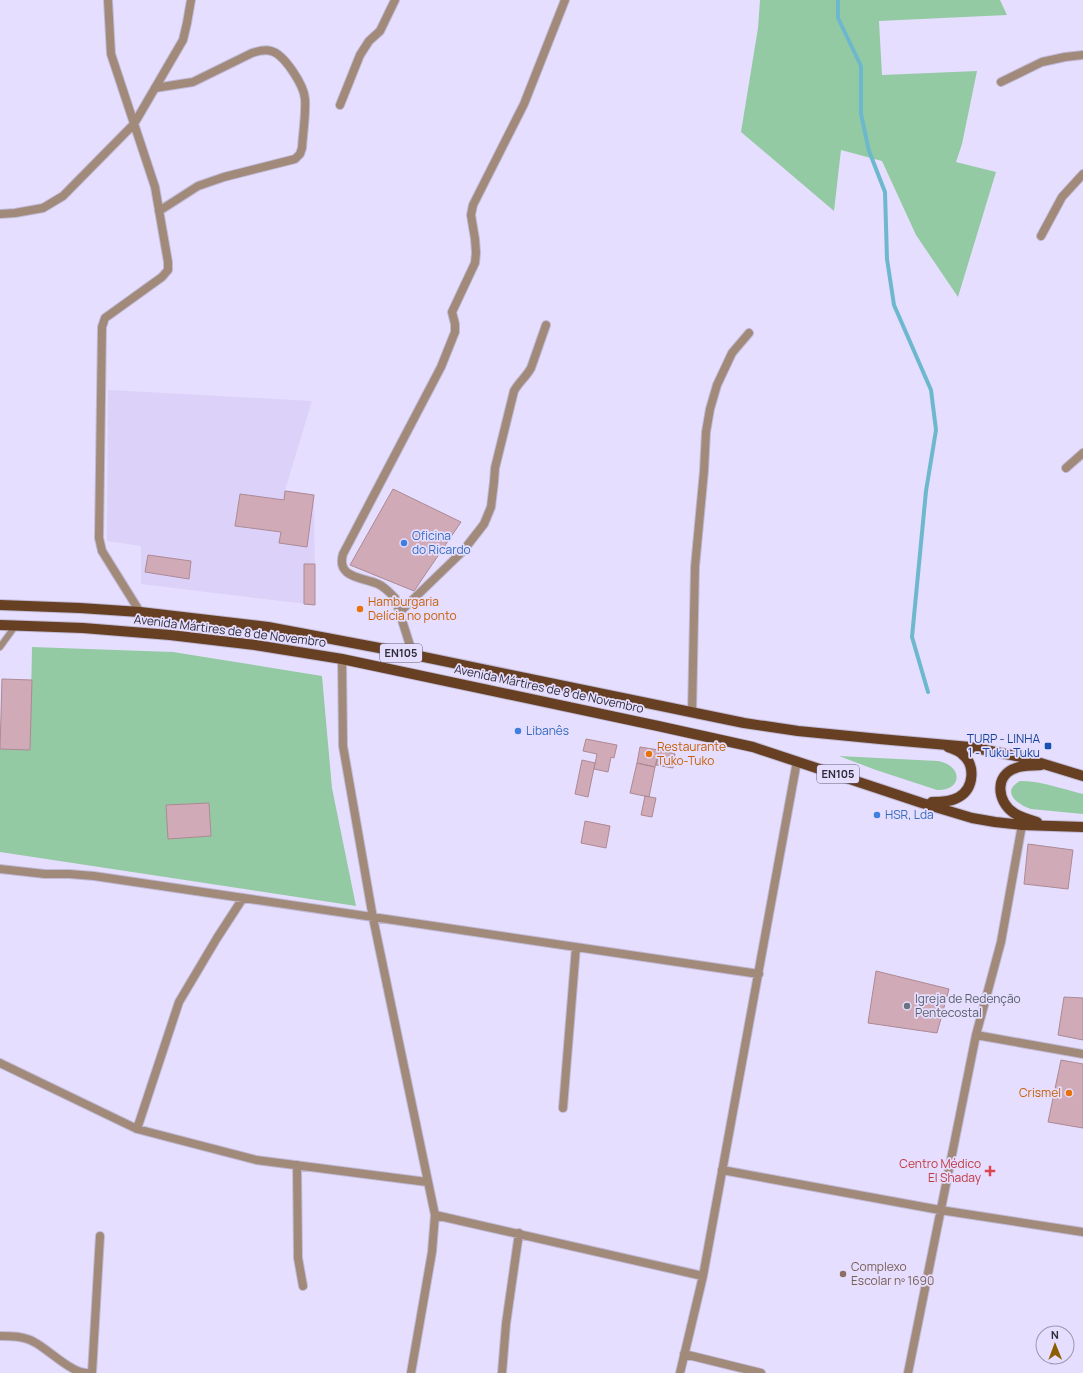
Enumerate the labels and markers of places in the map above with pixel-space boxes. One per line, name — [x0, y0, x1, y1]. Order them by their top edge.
place label: Oficina do Ricardo — [412, 527, 471, 558]
marker: Oficina do Ricardo — [399, 538, 409, 548]
place label: Hamburgaria Delícia no ponto — [368, 593, 457, 624]
marker: Hamburgaria Delícia no ponto — [355, 604, 365, 614]
place label: Libanês — [526, 722, 569, 739]
marker: Libanês — [513, 726, 523, 736]
place label: TURP - LINHA 1 - Tuku-Tuku — [967, 730, 1040, 761]
place label: Restaurante Tuko-Tuko — [657, 738, 726, 769]
marker: TURP - LINHA 1 - Tuku-Tuku — [1043, 741, 1053, 751]
marker: Restaurante Tuko-Tuko — [644, 749, 654, 759]
place label: HSR, Lda — [885, 806, 934, 823]
marker: HSR, Lda — [872, 810, 882, 820]
place label: Igreja de Redenção Pentecostal — [915, 990, 1021, 1021]
marker: Igreja de Redenção Pentecostal — [902, 1001, 912, 1011]
place label: Crismel — [1019, 1084, 1061, 1101]
marker: Crismel — [1064, 1088, 1074, 1098]
place label: Centro Médico El Shaday — [899, 1155, 982, 1186]
marker: Centro Médico El Shaday — [984, 1165, 996, 1177]
place label: Complexo Escolar nº 1690 — [851, 1258, 934, 1289]
marker: Complexo Escolar nº 1690 — [838, 1269, 848, 1279]

